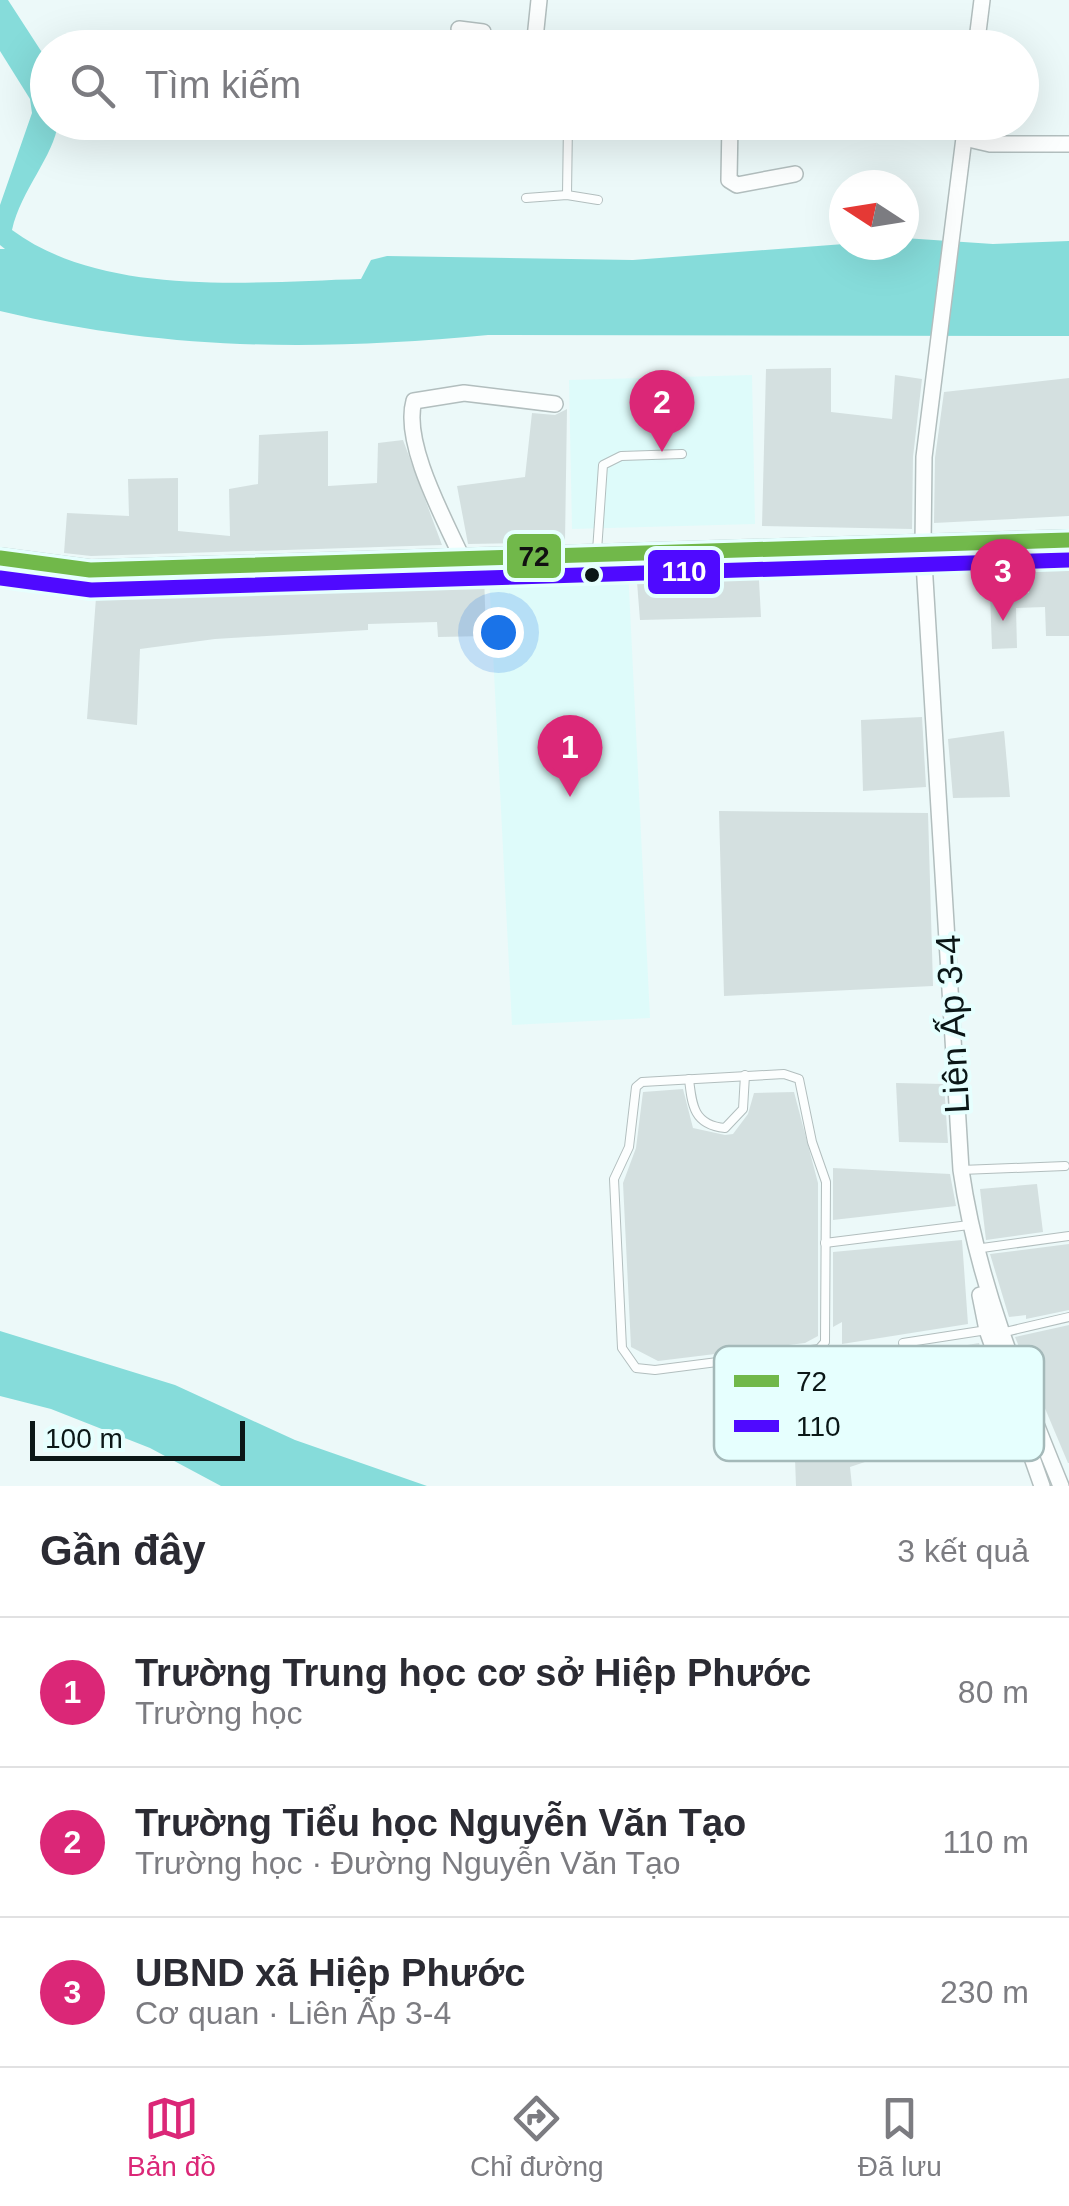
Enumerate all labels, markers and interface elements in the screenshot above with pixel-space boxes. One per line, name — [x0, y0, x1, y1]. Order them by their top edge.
search box — [30, 30, 1039, 140]
icon: search — [65, 58, 120, 113]
text: Tìm kiếm — [145, 64, 301, 106]
north arrow — [829, 170, 919, 260]
pin: 2 — [630, 370, 694, 452]
line badge: 72 — [505, 532, 563, 580]
pin: 3 — [970, 538, 1036, 621]
text: 72 — [518, 541, 550, 572]
line badge: 110 — [646, 548, 722, 596]
text: 110 — [661, 556, 707, 587]
unlabelled marker — [582, 565, 602, 585]
your location — [473, 607, 524, 658]
pin: 1 — [538, 714, 602, 797]
street label: Liên Ấp 3-4 — [928, 934, 976, 1114]
legend — [714, 1346, 1044, 1461]
text: 72 — [796, 1366, 827, 1397]
text: 110 — [796, 1411, 841, 1442]
scale bar — [30, 1416, 245, 1460]
text: 100 m — [45, 1423, 123, 1454]
text: Gần đây — [40, 1527, 206, 1574]
text: 3 kết quả — [897, 1533, 1029, 1569]
text: Trường Trung học cơ sở Hiệp Phước — [135, 1652, 811, 1694]
text: 1 — [64, 1674, 81, 1710]
text: 80 m — [958, 1674, 1029, 1710]
text: Trường học — [135, 1695, 303, 1731]
text: Trường Tiểu học Nguyễn Văn Tạo — [135, 1802, 746, 1844]
text: 2 — [64, 1824, 81, 1860]
text: 110 m — [942, 1824, 1029, 1860]
text: Trường học · Đường Nguyễn Văn Tạo — [135, 1845, 681, 1881]
text: UBND xã Hiệp Phước — [135, 1952, 525, 1994]
text: 3 — [64, 1974, 81, 2010]
text: 230 m — [940, 1974, 1029, 2010]
text: Cơ quan · Liên Ấp 3-4 — [135, 1995, 451, 2031]
tab: Bản đồ — [127, 2091, 216, 2183]
tab: Chỉ đường — [470, 2091, 604, 2183]
tab: Đã lưu — [858, 2091, 942, 2183]

